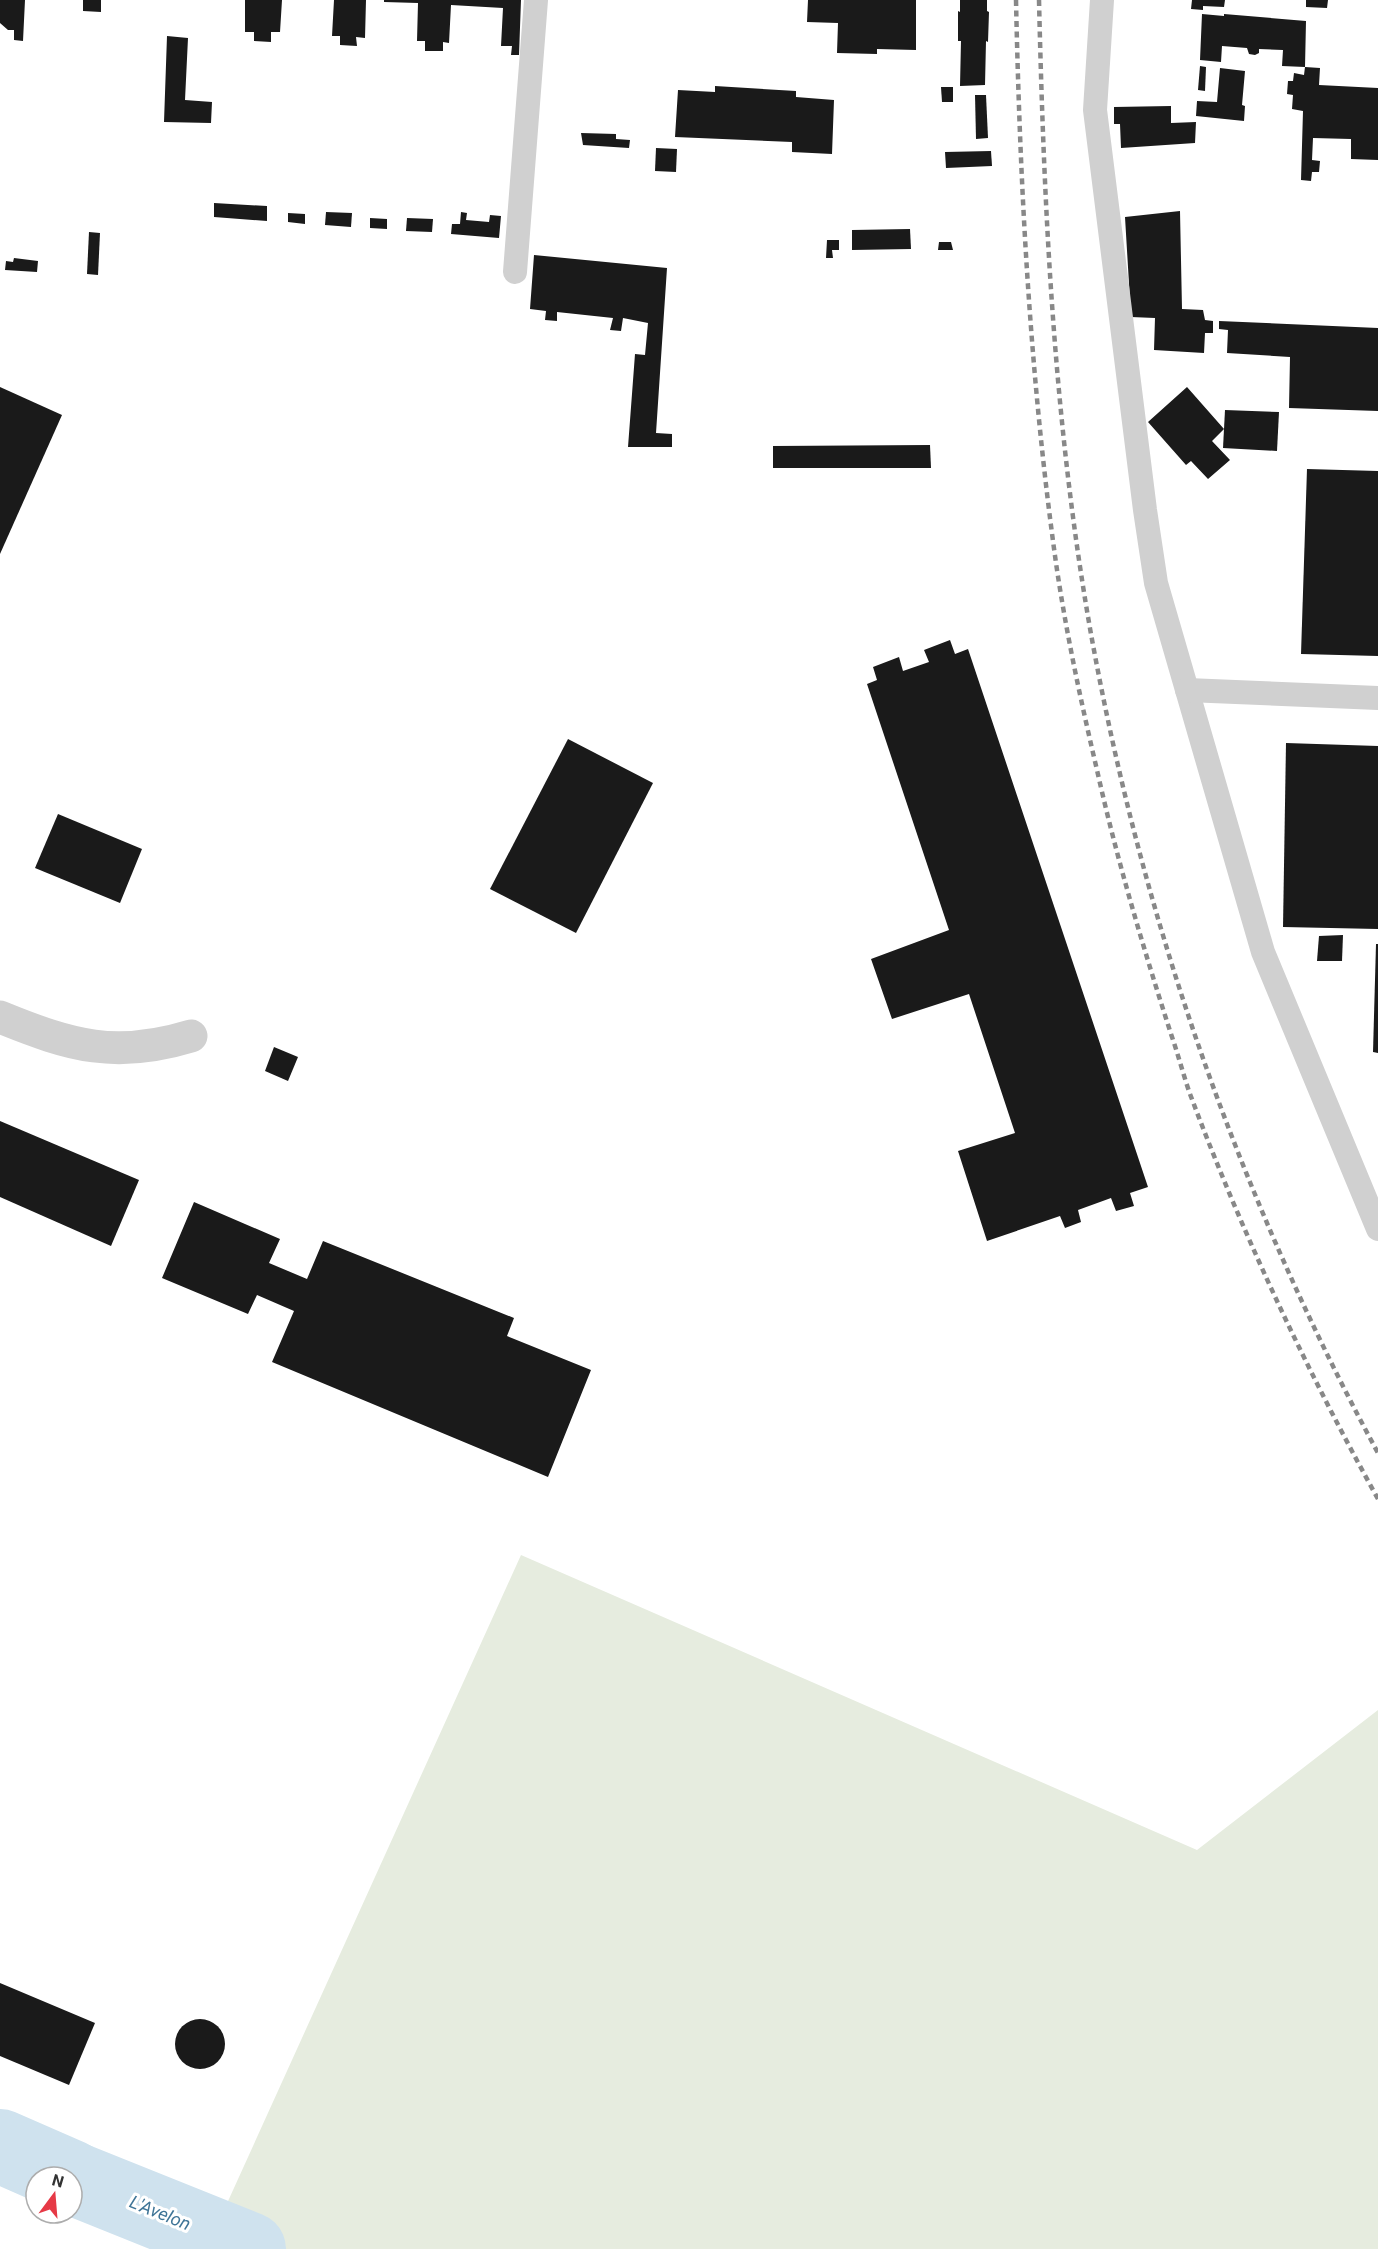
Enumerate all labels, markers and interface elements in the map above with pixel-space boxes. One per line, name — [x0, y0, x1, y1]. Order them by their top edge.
north arrow — [24, 2165, 84, 2225]
text: N — [50, 2170, 66, 2192]
water label: L'Avelon — [127, 2191, 194, 2234]

